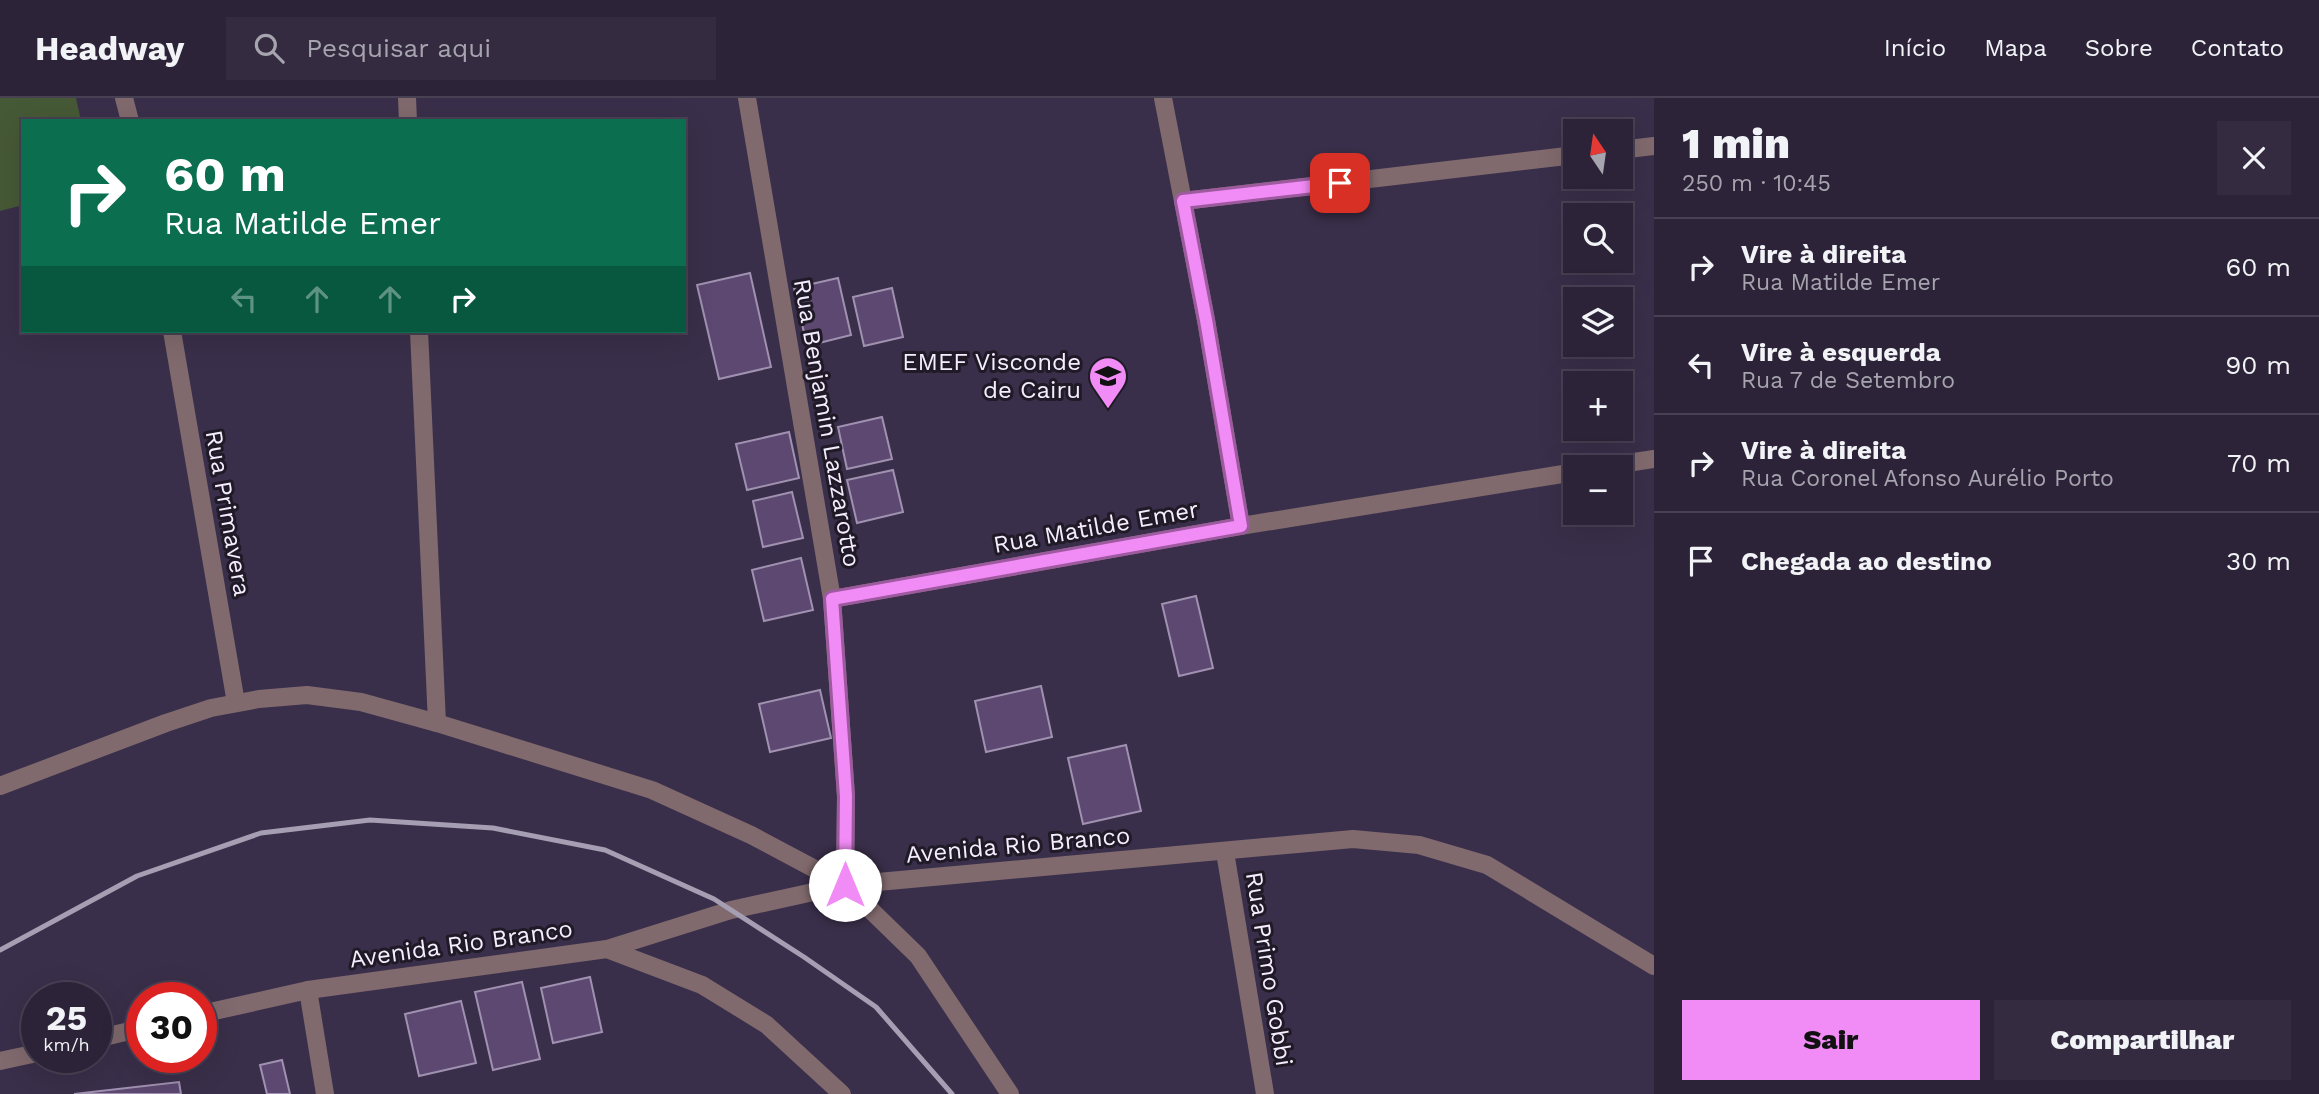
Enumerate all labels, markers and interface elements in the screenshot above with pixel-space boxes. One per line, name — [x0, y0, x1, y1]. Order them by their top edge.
search box — [226, 17, 716, 80]
text: Headway — [35, 29, 184, 68]
icon: search — [250, 29, 288, 67]
text: Pesquisar aqui — [306, 33, 491, 63]
text: Início — [1884, 34, 1946, 62]
text: Mapa — [1984, 34, 2047, 62]
text: Sobre — [2085, 34, 2153, 62]
text: Contato — [2191, 34, 2284, 62]
north arrow — [1563, 119, 1633, 189]
map controls — [1563, 119, 1633, 525]
text: 1 min — [1682, 119, 1790, 168]
button: close — [2217, 121, 2291, 195]
text: 60 m — [164, 145, 286, 203]
icon: right — [49, 147, 140, 238]
pin — [1310, 153, 1370, 213]
icon: arrive — [1321, 164, 1359, 202]
text: 250 m · 10:45 — [1682, 170, 1831, 197]
button: search — [1563, 203, 1633, 273]
text: Rua Matilde Emer — [164, 204, 441, 242]
text: Vire à direita — [1741, 239, 1906, 269]
icon: right — [1682, 248, 1720, 286]
text: 60 m — [2225, 252, 2291, 282]
text: Rua Matilde Emer — [1741, 269, 1940, 296]
street label: Rua Benjamin Lazzarotto — [788, 277, 866, 569]
icon: left — [225, 280, 263, 318]
icon: ahead — [298, 280, 336, 318]
icon: ahead — [371, 280, 409, 318]
icon: right — [444, 280, 482, 318]
button: layers — [1563, 287, 1633, 357]
text: Vire à esquerda — [1741, 337, 1941, 367]
icon: left — [1682, 346, 1720, 384]
place label: EMEF Visconde de Cairu — [902, 348, 1081, 404]
text: 90 m — [2225, 350, 2291, 380]
school or university icon: EMEF Visconde de Cairu — [1087, 355, 1129, 410]
text: Rua 7 de Setembro — [1741, 367, 1955, 394]
button: + — [1563, 371, 1633, 441]
street label: Rua Primavera — [200, 428, 256, 598]
text: Vire à direita — [1741, 435, 1906, 465]
icon: right — [1682, 444, 1720, 482]
text: 70 m — [2227, 448, 2291, 478]
button: − — [1563, 455, 1633, 525]
text: Rua Coronel Afonso Aurélio Porto — [1741, 465, 2114, 492]
street label: Rua Matilde Emer — [991, 495, 1201, 559]
icon: arrive — [1682, 542, 1720, 580]
text: Chegada ao destino — [1741, 546, 1992, 576]
text: 30 m — [2226, 546, 2291, 576]
street label: Avenida Rio Branco — [905, 821, 1131, 869]
position arrow — [808, 848, 882, 922]
street label: Rua Primo Gobbi — [1240, 870, 1298, 1068]
street label: Avenida Rio Branco — [348, 914, 574, 974]
speed limit sign: 30 — [126, 982, 217, 1073]
text: 25 — [46, 997, 87, 1039]
button: Sair — [1682, 1000, 1980, 1080]
button: Compartilhar — [1994, 1000, 2291, 1080]
text: km/h — [43, 1034, 90, 1055]

